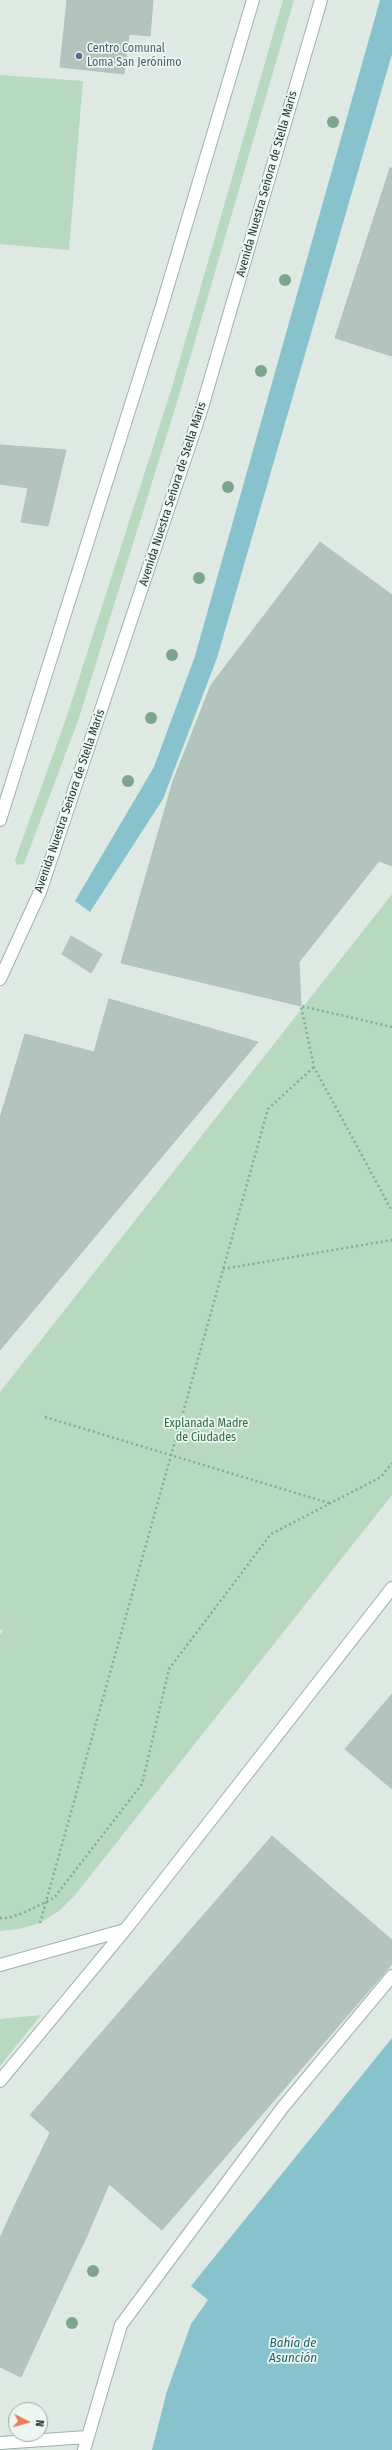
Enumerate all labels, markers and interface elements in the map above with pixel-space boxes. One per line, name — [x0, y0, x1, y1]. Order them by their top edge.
place label: Centro Comunal Loma San Jerónimo — [87, 42, 182, 70]
marker: Centro Comunal Loma San Jerónimo — [74, 51, 84, 61]
street label: Avenida Nuestra Señora de Stella Maris — [234, 89, 300, 279]
street label: Avenida Nuestra Señora de Stella Maris — [136, 400, 210, 588]
street label: Avenida Nuestra Señora de Stella Maris — [32, 708, 108, 894]
park label: Explanada Madre de Ciudades — [164, 1417, 248, 1445]
water label: Bahía de Asunción — [269, 2335, 317, 2366]
north arrow — [8, 2402, 48, 2442]
text: N — [33, 2419, 46, 2427]

